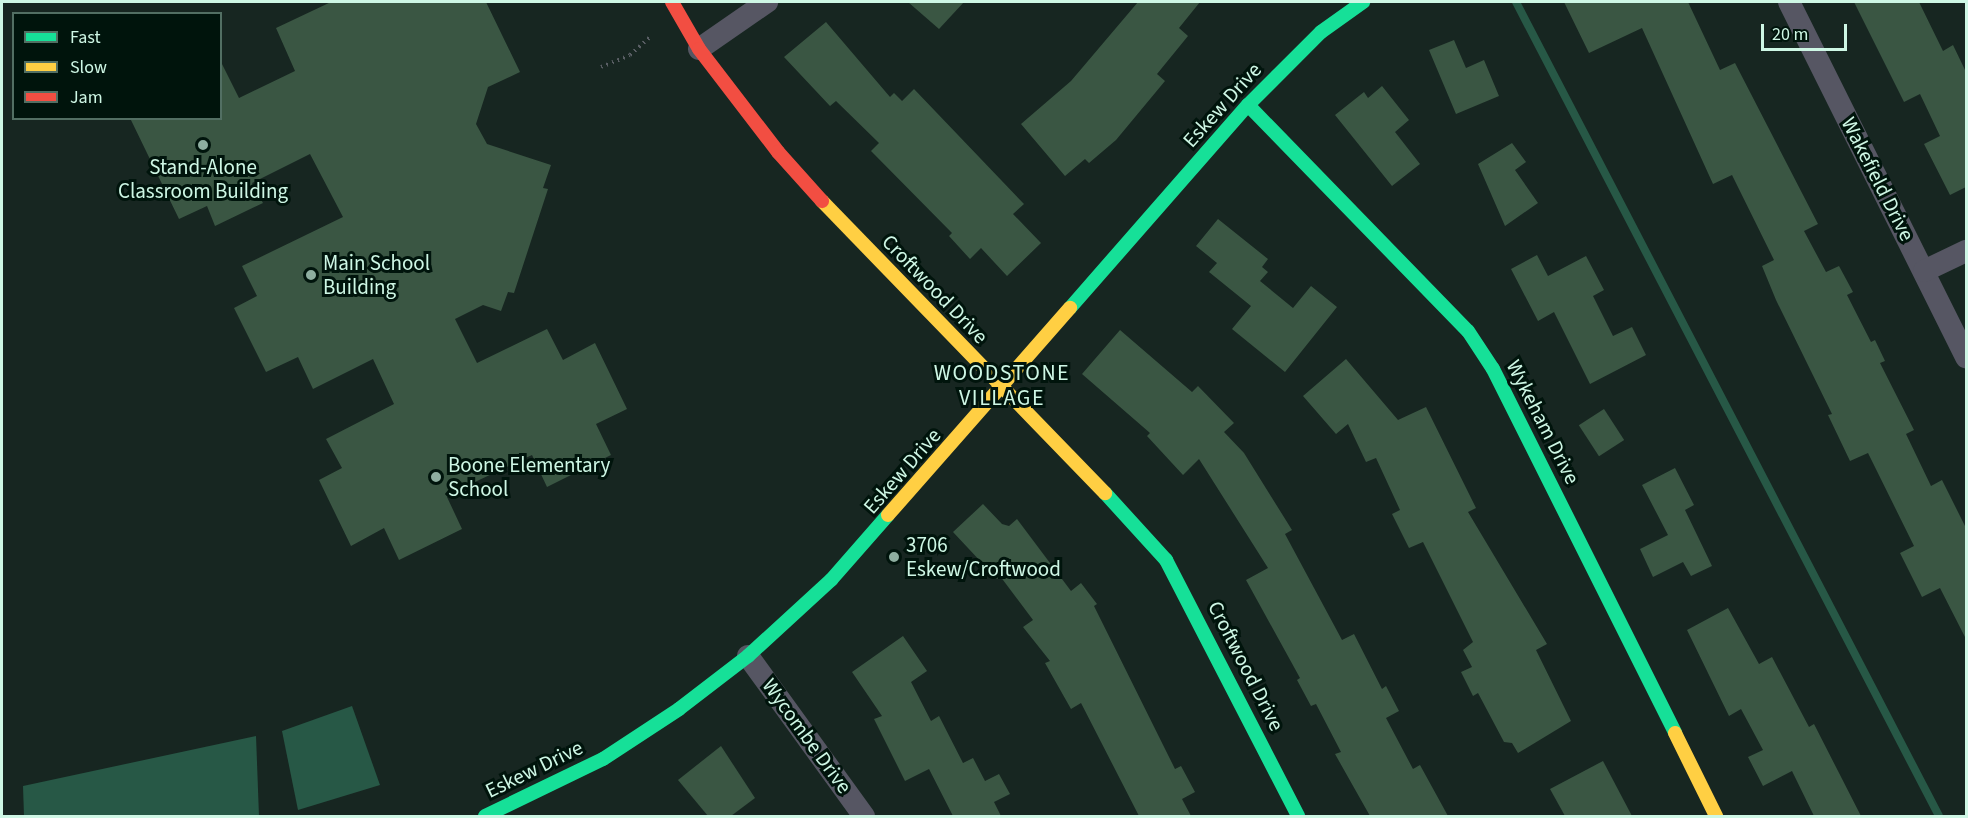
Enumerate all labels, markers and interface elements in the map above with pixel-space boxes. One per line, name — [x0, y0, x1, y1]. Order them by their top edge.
legend — [12, 12, 222, 120]
scale bar — [1764, 12, 1850, 50]
text: 20 m — [1772, 22, 1808, 47]
text: Fast — [70, 25, 101, 50]
text: Slow — [70, 55, 107, 80]
street label: Eskew Drive — [1177, 57, 1267, 153]
text: Jam — [70, 85, 103, 110]
street label: Wakefield Drive — [1836, 113, 1920, 245]
marker: Stand-Alone Classroom Building — [196, 138, 210, 152]
place label: Stand-Alone Classroom Building — [118, 154, 288, 204]
street label: Croftwood Drive — [877, 229, 993, 349]
place label: Main School Building — [323, 250, 430, 300]
marker: Main School Building — [304, 268, 318, 282]
street label: Wykeham Drive — [1501, 356, 1585, 488]
district label: WOODSTONE VILLAGE — [934, 360, 1070, 412]
street label: Eskew Drive — [858, 423, 946, 519]
place label: Boone Elementary School — [448, 452, 610, 502]
marker: Boone Elementary School — [429, 470, 443, 484]
place label: 3706 Eskew/Croftwood — [906, 532, 1061, 582]
marker: 3706 Eskew/Croftwood — [887, 550, 901, 564]
street label: Croftwood Drive — [1203, 597, 1289, 735]
street label: Wycombe Drive — [757, 674, 857, 798]
street label: Eskew Drive — [481, 735, 587, 803]

